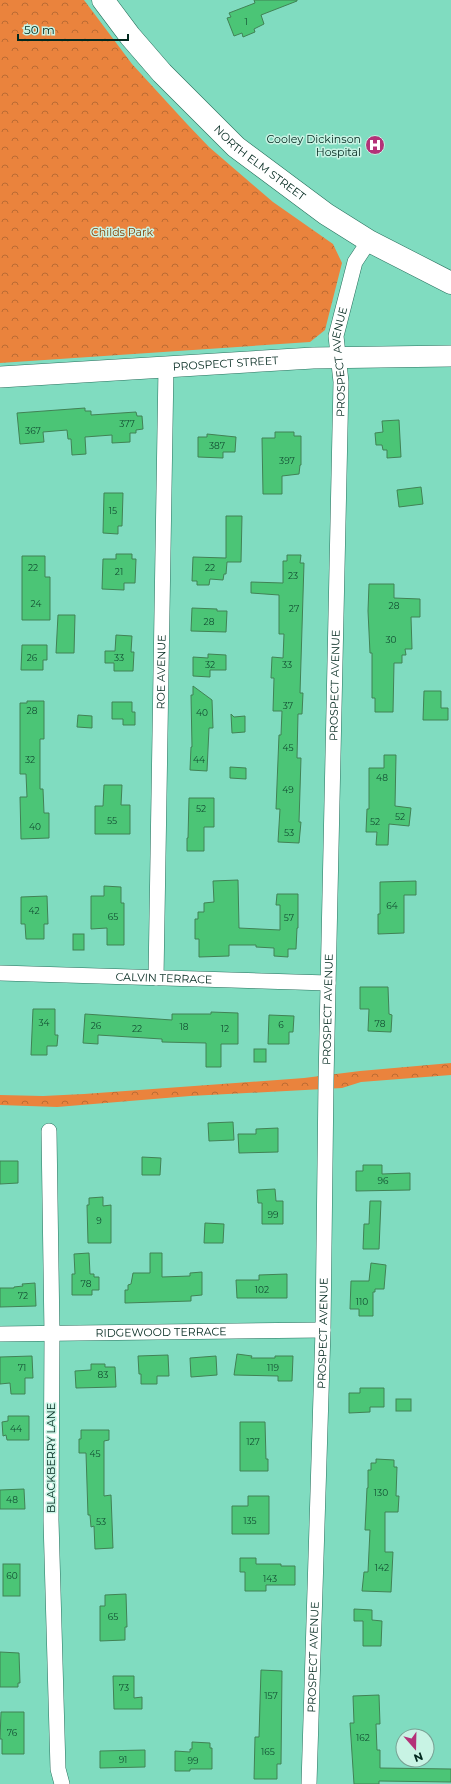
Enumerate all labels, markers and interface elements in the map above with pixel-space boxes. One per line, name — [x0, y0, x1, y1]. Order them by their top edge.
scale bar — [18, 16, 128, 42]
house number: 1 — [244, 16, 248, 27]
text: 50 m — [24, 22, 55, 37]
street label: NORTH ELM STREET — [211, 122, 309, 204]
place label: Cooley Dickinson Hospital — [266, 132, 361, 159]
hospital icon: Cooley Dickinson Hospital — [364, 134, 386, 156]
park label: Childs Park — [91, 225, 153, 239]
street label: PROSPECT AVENUE — [329, 305, 350, 417]
street label: PROSPECT STREET — [172, 353, 279, 373]
house number: 377 — [119, 418, 135, 429]
house number: 367 — [25, 425, 41, 436]
house number: 387 — [209, 440, 225, 451]
house number: 397 — [279, 455, 295, 466]
house number: 15 — [109, 505, 117, 516]
house number: 22 — [28, 562, 38, 573]
house number: 22 — [205, 562, 215, 573]
house number: 21 — [115, 566, 123, 577]
house number: 23 — [288, 570, 298, 581]
house number: 24 — [31, 598, 41, 609]
house number: 28 — [389, 600, 400, 611]
house number: 27 — [289, 603, 299, 614]
house number: 28 — [204, 616, 215, 627]
street label: PROSPECT AVENUE — [326, 630, 343, 741]
house number: 30 — [385, 634, 397, 645]
street label: ROE AVENUE — [153, 635, 169, 710]
house number: 26 — [27, 652, 38, 663]
house number: 33 — [114, 652, 124, 663]
house number: 32 — [205, 659, 215, 670]
house number: 33 — [282, 659, 292, 670]
house number: 37 — [283, 700, 293, 711]
house number: 28 — [27, 705, 38, 716]
house number: 40 — [196, 707, 208, 718]
house number: 45 — [282, 742, 294, 753]
house number: 32 — [25, 754, 35, 765]
house number: 44 — [193, 754, 205, 765]
house number: 48 — [376, 772, 388, 783]
house number: 49 — [282, 784, 294, 795]
house number: 52 — [196, 803, 206, 814]
house number: 52 — [395, 811, 405, 822]
house number: 55 — [107, 815, 117, 826]
house number: 52 — [370, 816, 380, 827]
house number: 40 — [29, 821, 41, 832]
house number: 53 — [284, 827, 294, 838]
house number: 64 — [386, 900, 398, 911]
house number: 42 — [28, 905, 40, 916]
house number: 65 — [108, 911, 118, 922]
house number: 57 — [284, 912, 294, 923]
street label: PROSPECT AVENUE — [319, 954, 336, 1065]
street label: CALVIN TERRACE — [115, 970, 212, 986]
house number: 34 — [38, 1017, 50, 1028]
house number: 78 — [375, 1018, 386, 1029]
house number: 6 — [278, 1019, 284, 1030]
house number: 26 — [91, 1020, 102, 1031]
house number: 18 — [180, 1021, 189, 1032]
house number: 22 — [132, 1023, 142, 1034]
house number: 12 — [221, 1023, 229, 1034]
house number: 96 — [378, 1175, 389, 1186]
house number: 99 — [268, 1209, 279, 1220]
house number: 9 — [96, 1215, 102, 1226]
house number: 78 — [81, 1278, 92, 1289]
street label: PROSPECT AVENUE — [314, 1278, 331, 1389]
house number: 102 — [255, 1284, 269, 1295]
house number: 72 — [18, 1290, 28, 1301]
house number: 110 — [356, 1296, 368, 1307]
street label: RIDGEWOOD TERRACE — [95, 1324, 227, 1340]
house number: 71 — [18, 1362, 26, 1373]
house number: 119 — [267, 1362, 280, 1373]
house number: 83 — [98, 1369, 108, 1380]
street label: BLACKBERRY LANE — [44, 1403, 58, 1513]
house number: 44 — [10, 1423, 22, 1434]
house number: 127 — [246, 1436, 260, 1447]
house number: 45 — [89, 1448, 101, 1459]
house number: 130 — [374, 1487, 388, 1498]
house number: 48 — [6, 1494, 18, 1505]
house number: 135 — [243, 1515, 257, 1526]
house number: 53 — [96, 1516, 106, 1527]
house number: 142 — [375, 1562, 389, 1573]
house number: 60 — [6, 1570, 18, 1581]
house number: 143 — [263, 1573, 277, 1584]
street label: PROSPECT AVENUE — [304, 1601, 322, 1713]
house number: 65 — [108, 1611, 118, 1622]
house number: 73 — [119, 1682, 129, 1693]
house number: 157 — [264, 1690, 278, 1701]
house number: 76 — [7, 1727, 18, 1738]
north arrow — [395, 1728, 435, 1768]
house number: 162 — [356, 1732, 370, 1743]
house number: 165 — [261, 1746, 275, 1757]
text: N — [412, 1749, 425, 1765]
house number: 91 — [119, 1754, 127, 1765]
house number: 99 — [188, 1755, 199, 1766]

